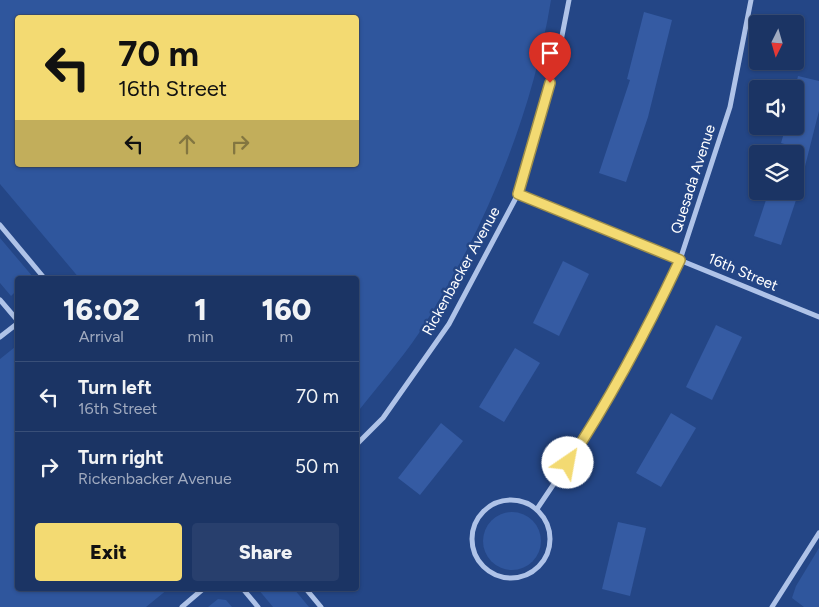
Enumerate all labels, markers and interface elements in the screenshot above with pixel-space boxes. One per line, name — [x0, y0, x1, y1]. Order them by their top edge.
north arrow — [749, 15, 804, 70]
map controls — [749, 15, 804, 200]
pin — [529, 32, 571, 83]
text: 70 m — [118, 33, 199, 75]
icon: left — [35, 35, 100, 100]
icon: arrive — [536, 39, 564, 67]
text: 16th Street — [118, 75, 227, 102]
button: sound — [749, 80, 804, 135]
street label: Quesada Avenue — [667, 122, 719, 236]
icon: left — [120, 130, 148, 158]
icon: ahead — [173, 130, 201, 158]
icon: right — [226, 130, 254, 158]
button: layers — [749, 145, 804, 200]
street label: Rickenbacker Avenue — [418, 204, 504, 338]
street label: 16th Street — [705, 249, 781, 295]
text: 16:02 — [63, 291, 140, 328]
text: 1 — [194, 291, 207, 328]
text: 160 — [261, 291, 311, 328]
text: Arrival — [79, 327, 124, 346]
text: min — [188, 327, 214, 346]
text: m — [280, 327, 293, 346]
text: Turn left — [78, 376, 152, 399]
icon: left — [35, 383, 63, 411]
text: 70 m — [296, 385, 339, 408]
text: 16th Street — [78, 399, 157, 418]
position arrow — [541, 436, 593, 488]
text: Turn right — [78, 446, 164, 469]
icon: right — [35, 453, 63, 481]
text: 50 m — [295, 455, 339, 478]
text: Rickenbacker Avenue — [78, 469, 232, 488]
button: Exit — [35, 523, 182, 581]
button: Share — [192, 523, 339, 581]

